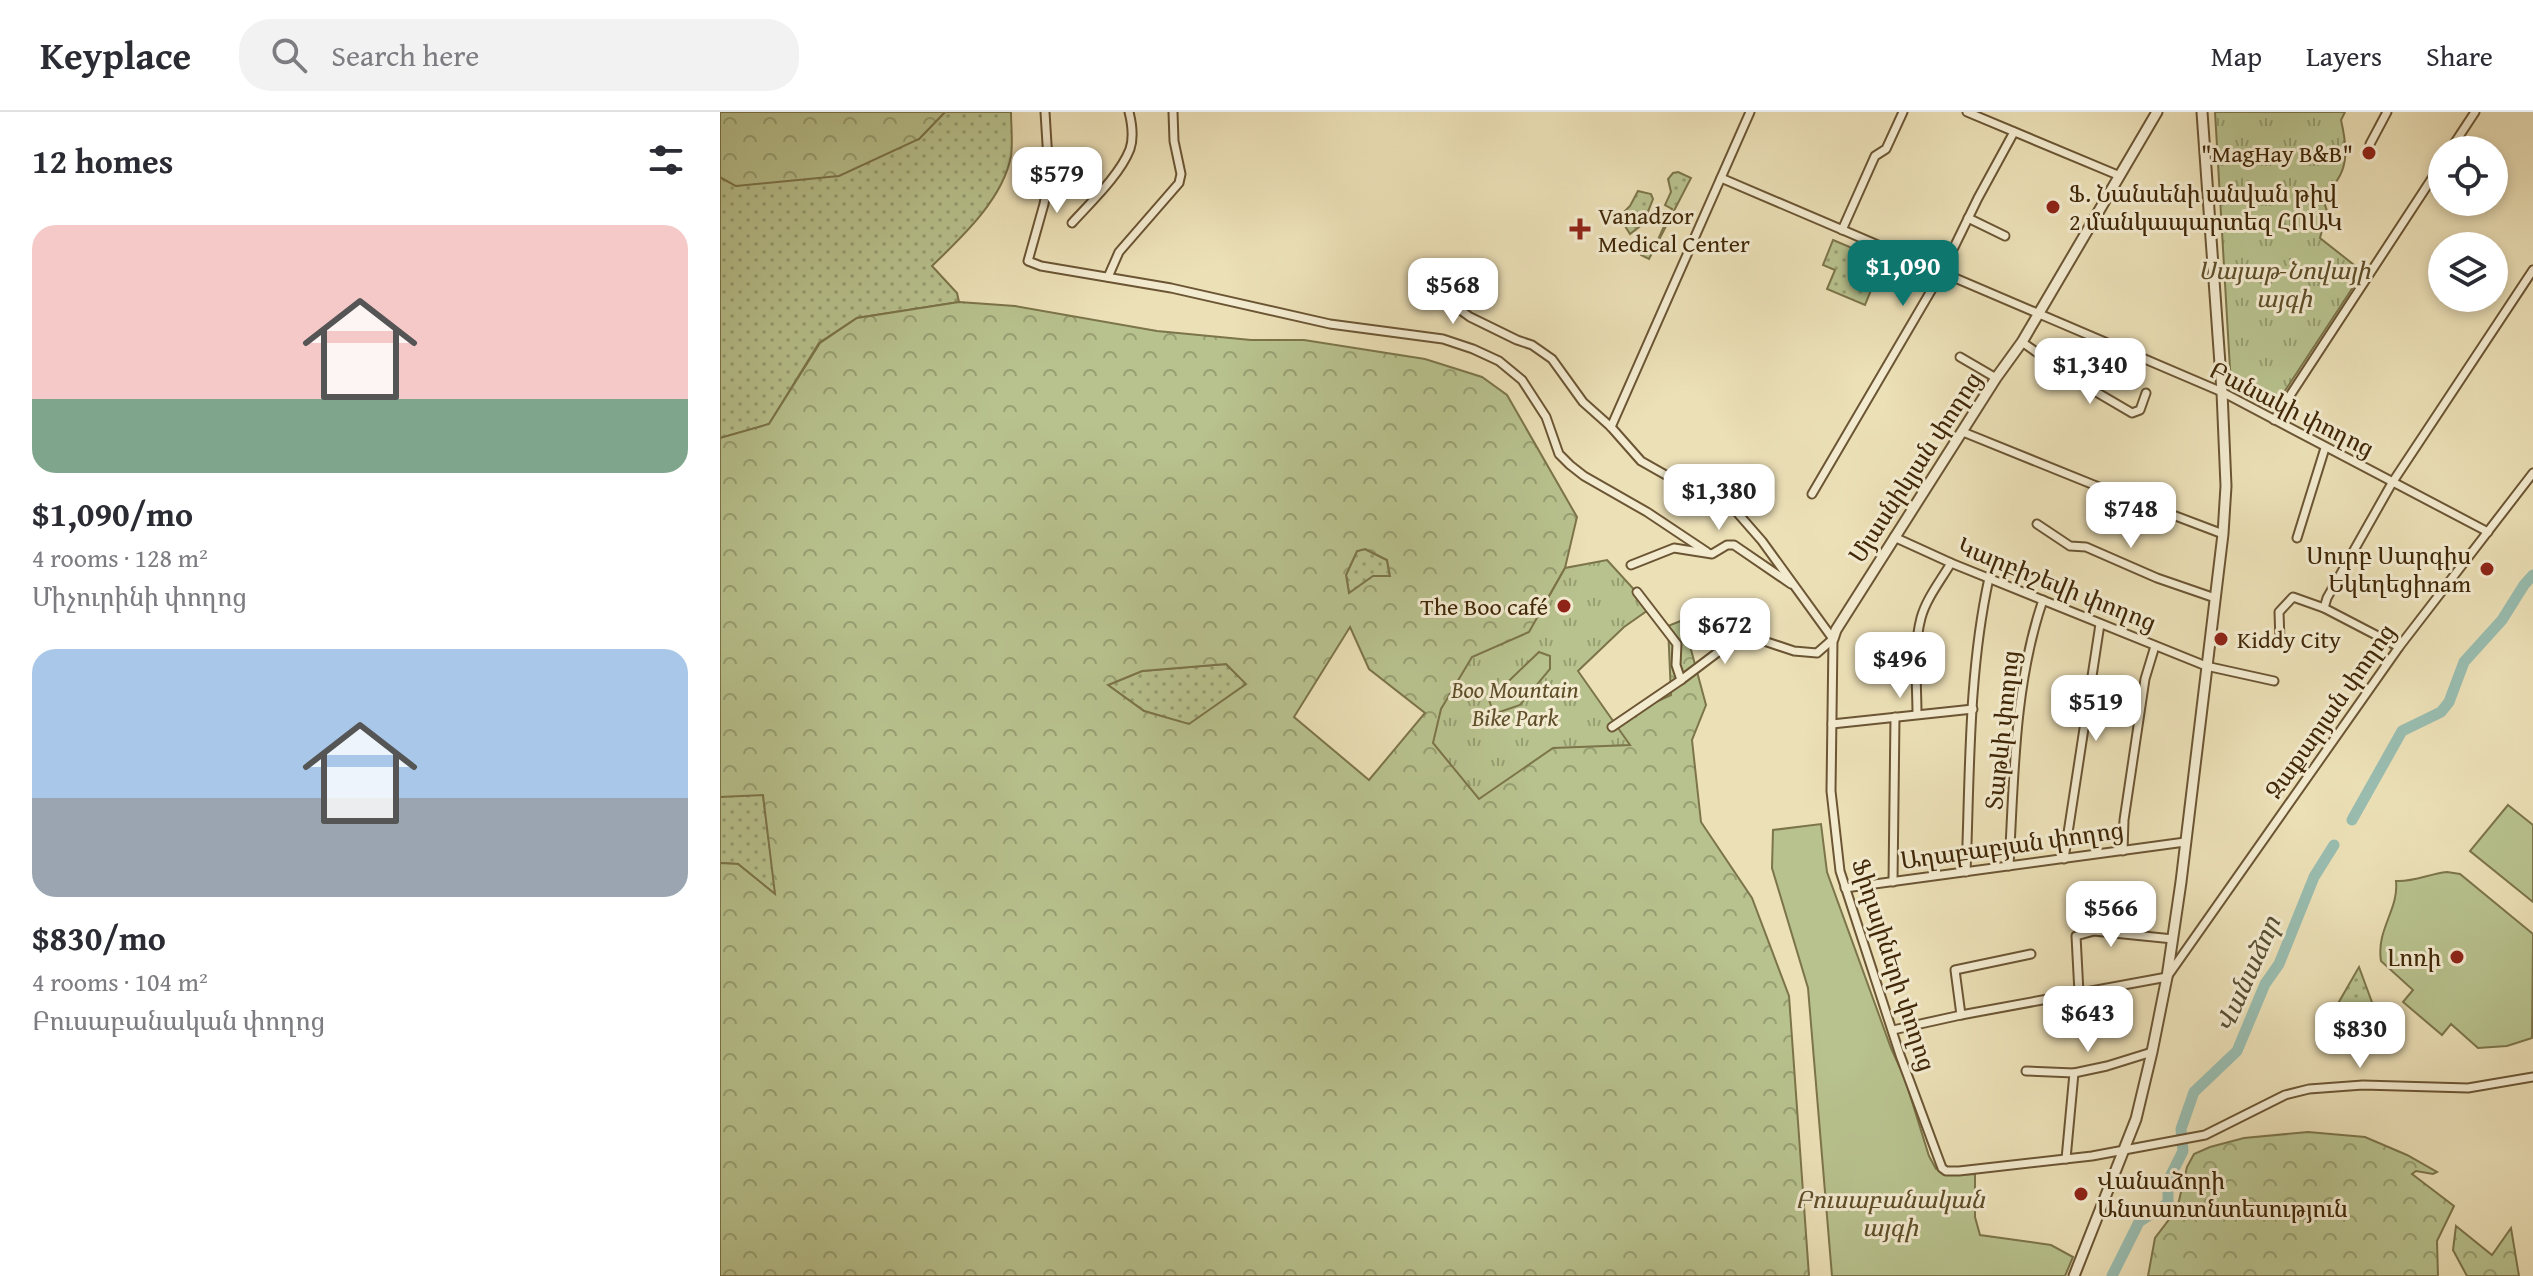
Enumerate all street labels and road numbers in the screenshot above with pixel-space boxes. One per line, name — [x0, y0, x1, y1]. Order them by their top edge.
street label: Բանակի փողոց — [2204, 352, 2380, 466]
street label: Մյասնիկյան փողոց — [1840, 364, 1990, 570]
street label: Կարբիշեվի փողոց — [1952, 528, 2162, 640]
street label: Զաքարյան փողոց — [2256, 616, 2404, 806]
street label: Տաթևի փողոց — [1976, 649, 2028, 811]
street label: Աղաբաբյան փողոց — [1898, 812, 2126, 878]
street label: Ֆիդայիների փողոց — [1843, 854, 1945, 1076]

